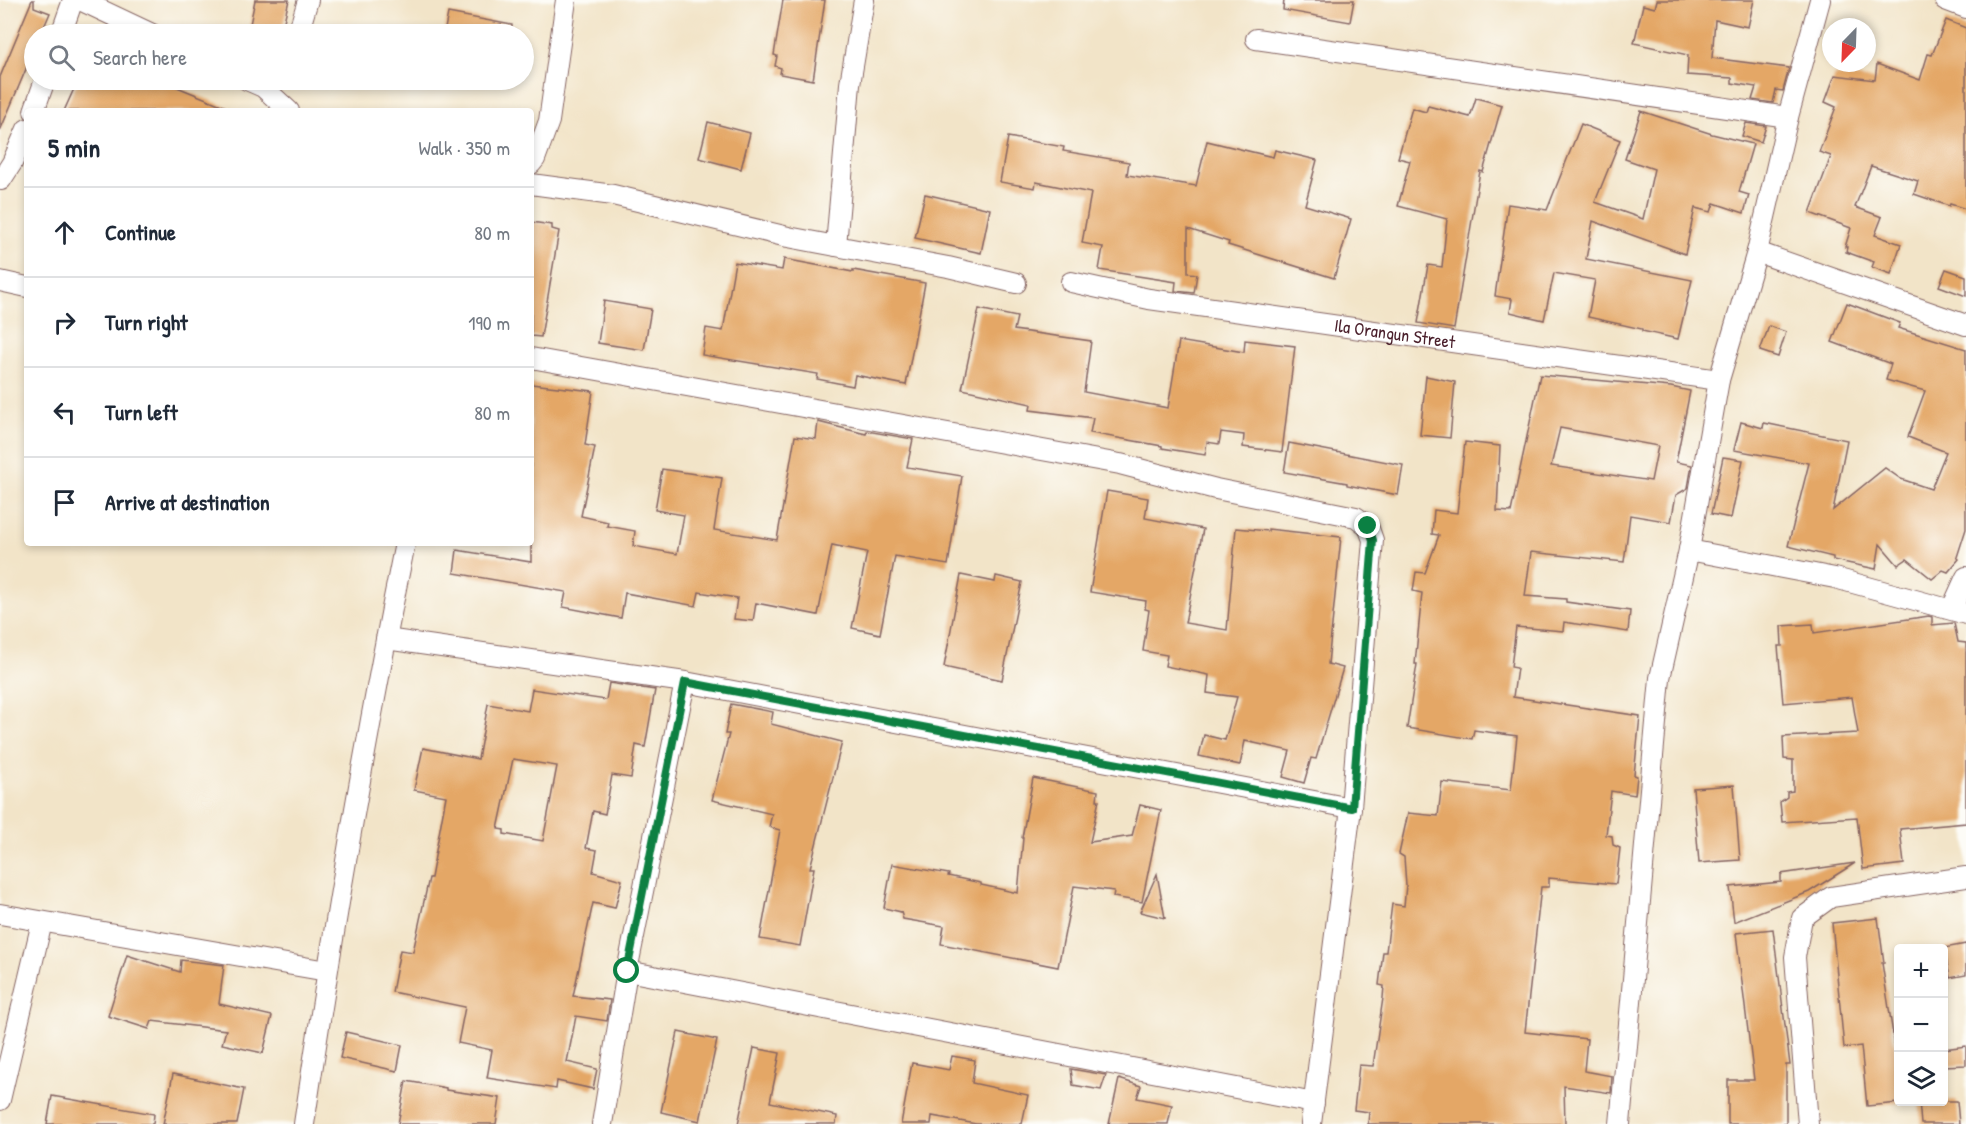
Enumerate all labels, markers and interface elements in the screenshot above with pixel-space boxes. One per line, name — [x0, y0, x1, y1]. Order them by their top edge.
north arrow — [1822, 18, 1876, 72]
search box — [24, 24, 534, 90]
icon: search — [45, 41, 78, 74]
text: Search here — [93, 42, 187, 72]
text: 5 min — [48, 130, 100, 165]
text: Walk · 350 m — [418, 134, 510, 161]
icon: ahead — [48, 216, 81, 249]
text: Continue — [105, 217, 176, 247]
text: 80 m — [474, 219, 510, 246]
icon: right — [48, 306, 81, 339]
text: Turn right — [105, 307, 188, 337]
text: 190 m — [468, 309, 510, 336]
street label: Ila Orangun Street — [1333, 312, 1458, 354]
icon: left — [48, 396, 81, 429]
text: Turn left — [105, 397, 178, 427]
text: 80 m — [474, 399, 510, 426]
icon: arrive — [48, 486, 81, 519]
text: Arrive at destination — [105, 487, 270, 517]
route end — [1354, 512, 1380, 538]
map controls — [1894, 944, 1948, 1106]
button: + — [1894, 944, 1948, 998]
route start — [613, 957, 639, 983]
button: − — [1894, 998, 1948, 1052]
button: layers — [1894, 1052, 1948, 1106]

